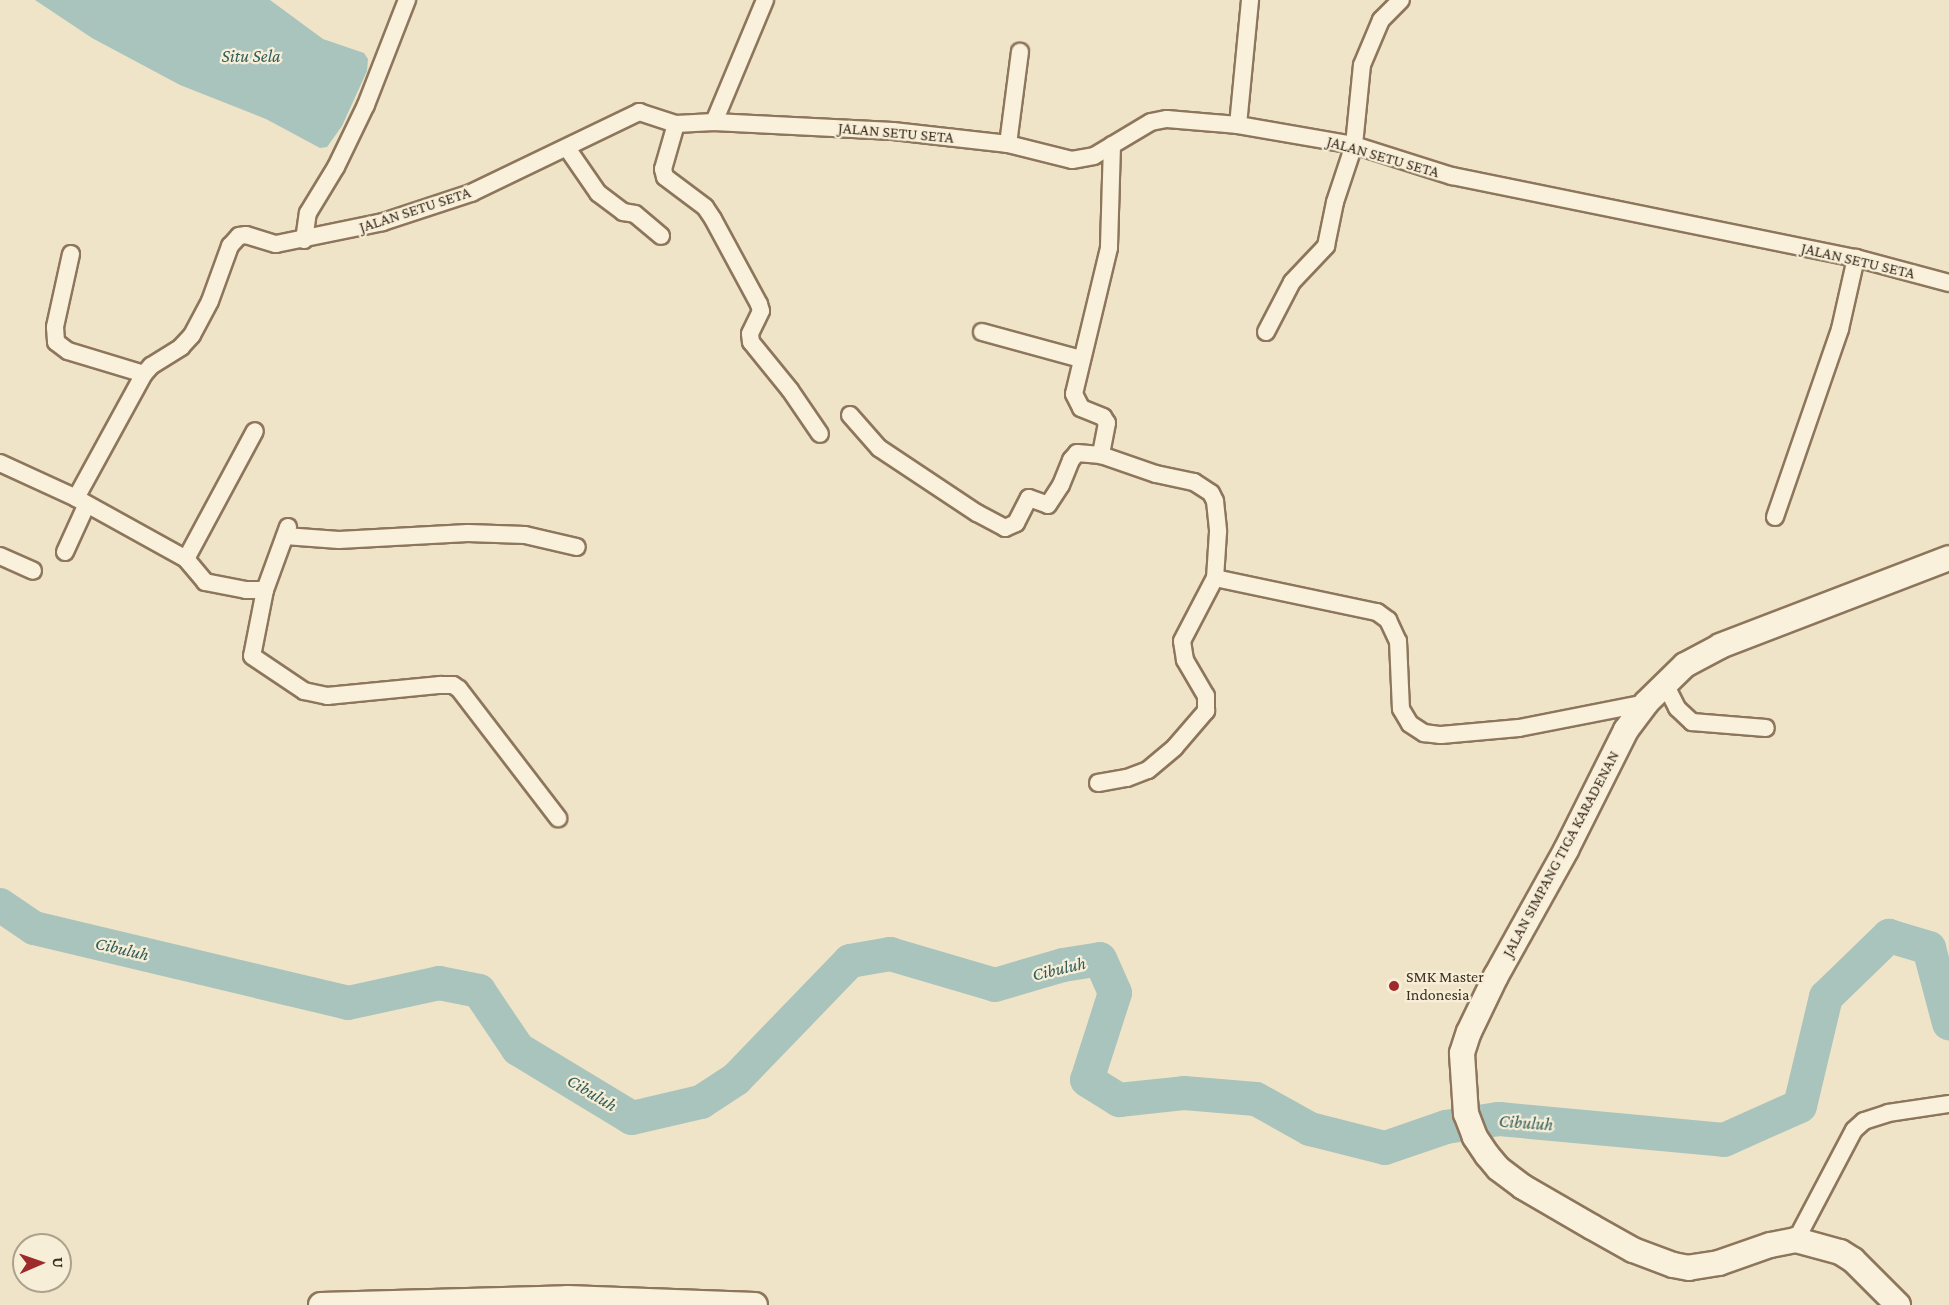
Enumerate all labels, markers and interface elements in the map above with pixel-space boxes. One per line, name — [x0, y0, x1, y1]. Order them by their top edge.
water label: Situ Sela — [221, 45, 281, 67]
street label: JALAN SETU SETA — [837, 118, 955, 148]
street label: JALAN SETU SETA — [1325, 132, 1441, 182]
street label: JALAN SETU SETA — [357, 183, 473, 237]
street label: JALAN SETU SETA — [1799, 239, 1917, 283]
street label: JALAN SIMPANG TIGA KARADENAN — [1498, 748, 1624, 960]
water label: Cibuluh — [93, 932, 151, 966]
water label: Cibuluh — [1030, 952, 1088, 986]
place label: SMK Master Indonesia — [1406, 967, 1484, 1005]
marker: SMK Master Indonesia — [1387, 979, 1401, 993]
water label: Cibuluh — [563, 1070, 621, 1116]
water label: Cibuluh — [1498, 1110, 1554, 1136]
north arrow — [12, 1233, 72, 1293]
text: U — [50, 1257, 67, 1268]

